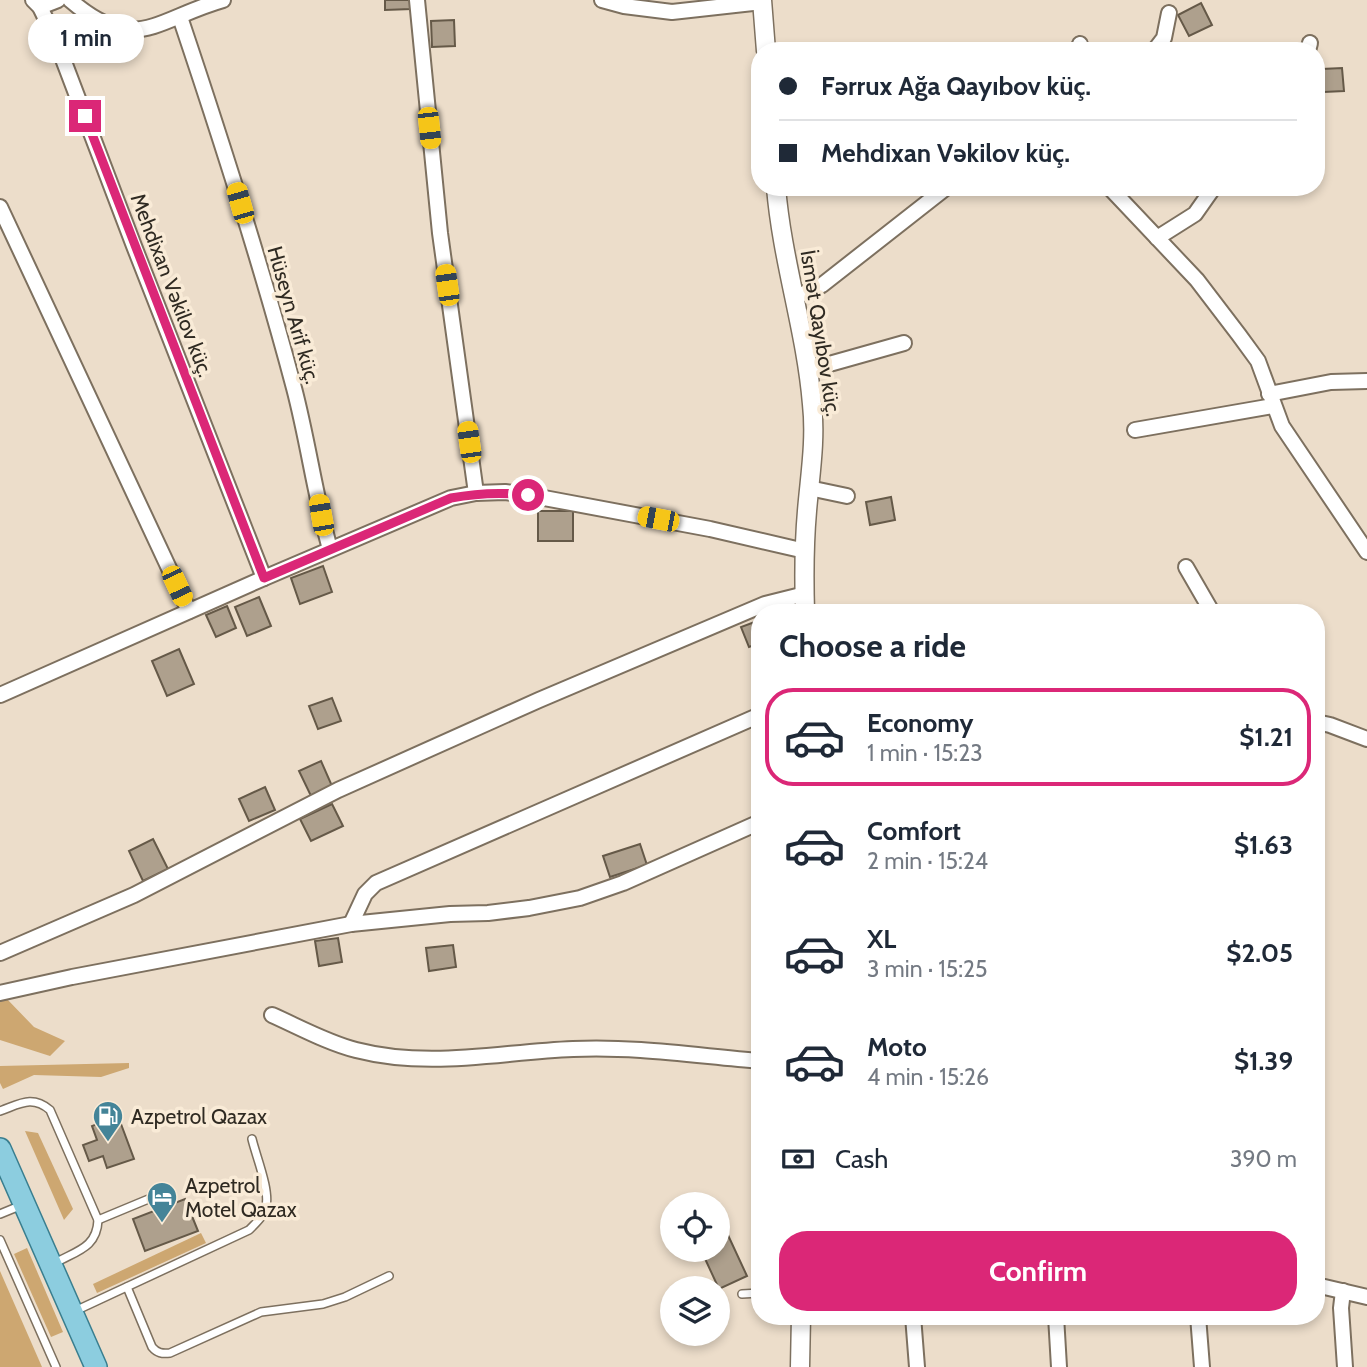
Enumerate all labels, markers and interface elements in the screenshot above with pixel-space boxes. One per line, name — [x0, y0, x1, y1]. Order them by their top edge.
callout: 1 min — [27, 15, 143, 64]
text: 1 min — [60, 24, 112, 52]
text: Fərrux Ağa Qayıbov küç. — [821, 70, 1091, 102]
route end — [69, 100, 101, 132]
car — [417, 106, 442, 150]
text: Mehdixan Vəkilov küç. — [821, 137, 1070, 169]
car — [225, 180, 256, 226]
street label: Mehdixan Vəkilov küç. — [125, 190, 219, 380]
street label: Hüseyn Arif küç. — [262, 243, 326, 387]
street label: İsmət Qayıbov küç. — [796, 248, 846, 418]
car — [434, 263, 461, 307]
car — [456, 420, 483, 464]
route start — [512, 479, 544, 511]
car — [308, 492, 335, 538]
car — [636, 505, 681, 533]
car — [159, 563, 196, 609]
text: Choose a ride — [779, 626, 966, 665]
icon: car — [783, 706, 846, 769]
text: Economy — [867, 707, 973, 739]
text: $1.21 — [1239, 721, 1293, 753]
text: 1 min · 15:23 — [867, 739, 983, 767]
icon: car — [783, 814, 846, 877]
text: Comfort — [867, 815, 961, 847]
text: $1.63 — [1234, 829, 1293, 861]
text: 2 min · 15:24 — [867, 847, 988, 875]
icon: car — [783, 922, 846, 985]
text: XL — [867, 923, 896, 955]
text: $2.05 — [1226, 937, 1293, 969]
text: 3 min · 15:25 — [867, 955, 988, 983]
icon: car — [783, 1030, 846, 1093]
text: Moto — [867, 1031, 927, 1063]
text: $1.39 — [1234, 1045, 1293, 1077]
text: 4 min · 15:26 — [867, 1063, 989, 1091]
fuel station icon: Azpetrol Qazax — [91, 1099, 125, 1143]
place label: Azpetrol Qazax — [131, 1104, 267, 1129]
icon: cash — [779, 1140, 817, 1178]
text: Cash — [835, 1143, 888, 1175]
text: 390 m — [1230, 1145, 1297, 1173]
place label: Azpetrol Motel Qazax — [185, 1173, 297, 1222]
hotel icon: Azpetrol Motel Qazax — [145, 1180, 179, 1224]
map controls — [660, 1192, 730, 1346]
button: locate — [660, 1192, 730, 1262]
button: Confirm — [779, 1231, 1297, 1311]
button: layers — [660, 1276, 730, 1346]

